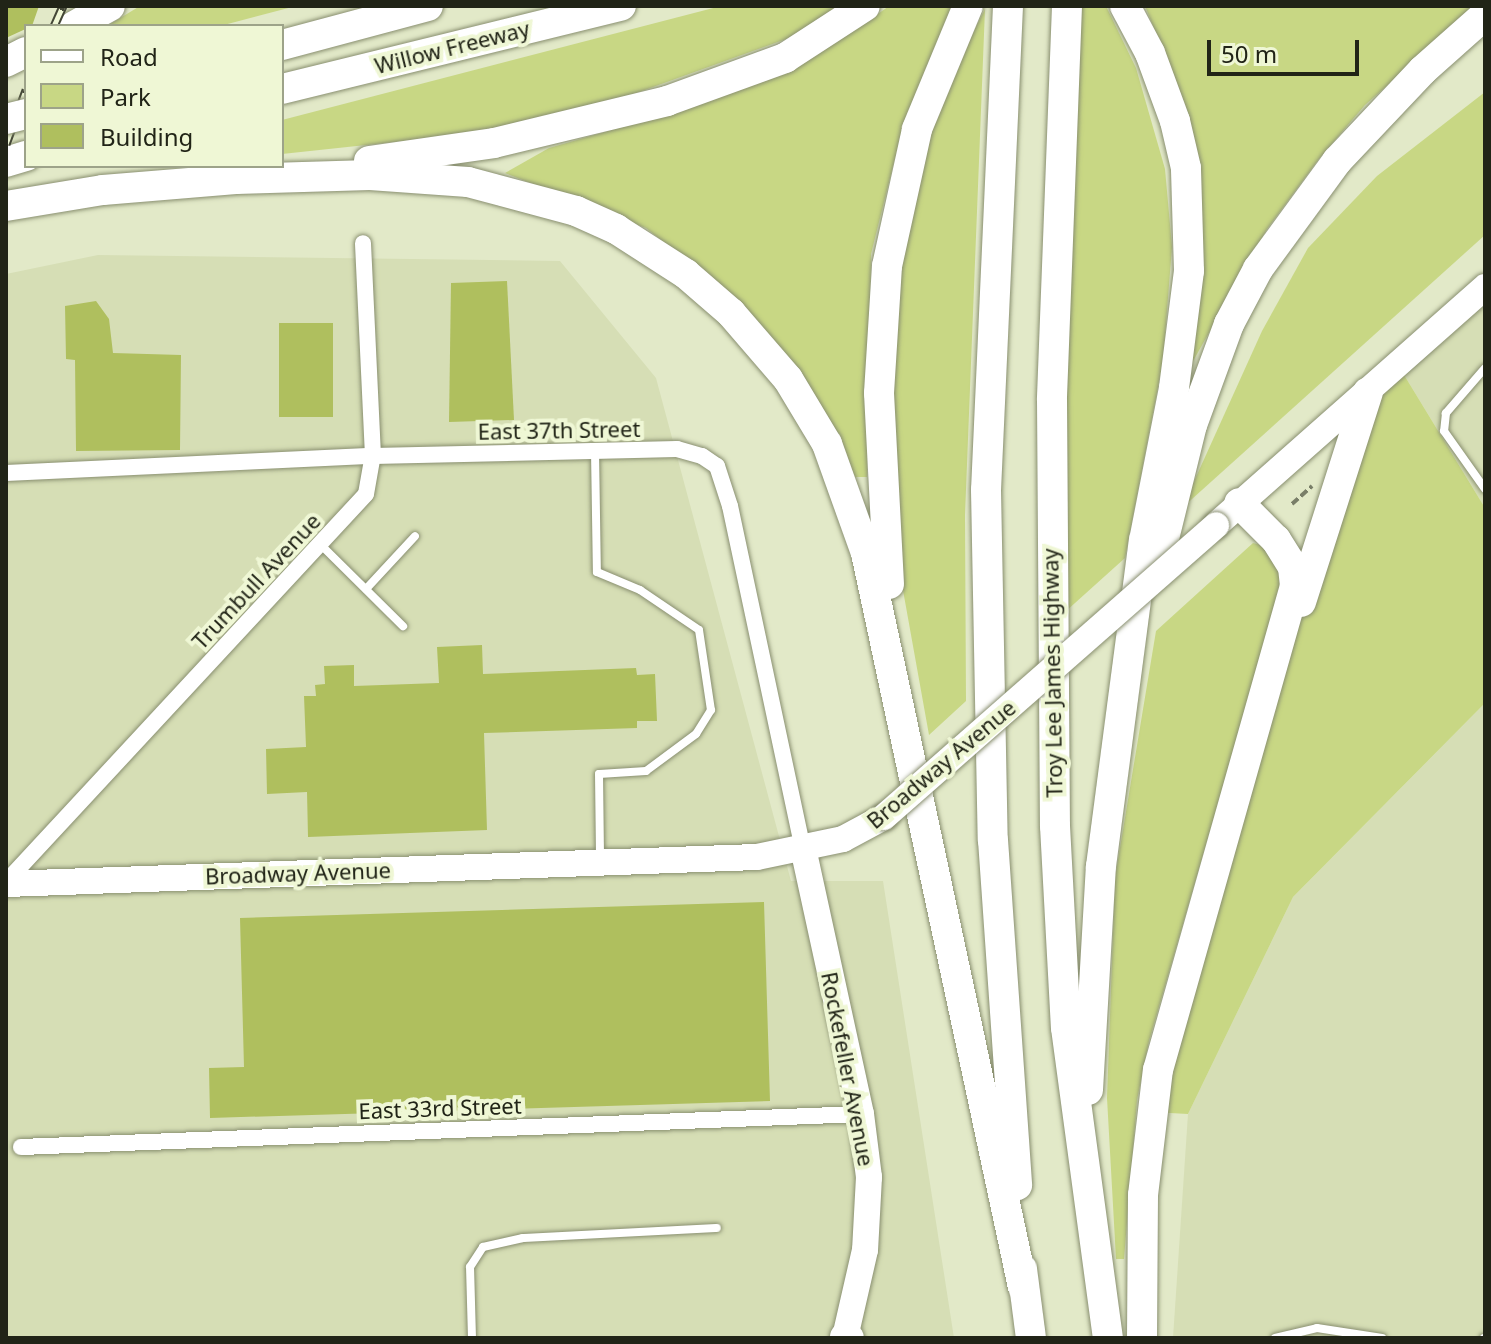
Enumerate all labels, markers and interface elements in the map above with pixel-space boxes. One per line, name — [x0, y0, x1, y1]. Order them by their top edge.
street label: Willow Freeway — [372, 15, 532, 79]
legend — [24, 24, 284, 168]
scale bar — [1211, 24, 1363, 74]
text: 50 m — [1221, 37, 1277, 70]
text: Road — [100, 40, 158, 73]
text: Park — [100, 80, 151, 113]
text: Building — [100, 120, 193, 153]
street label: East 37th Street — [477, 415, 641, 445]
street label: Trumbull Avenue — [186, 508, 326, 654]
street label: Troy Lee James Highway — [1037, 548, 1067, 798]
street label: Broadway Avenue — [861, 694, 1021, 834]
street label: Broadway Avenue — [205, 857, 391, 889]
street label: Rockefeller Avenue — [816, 970, 880, 1168]
street label: East 33rd Street — [358, 1092, 522, 1124]

